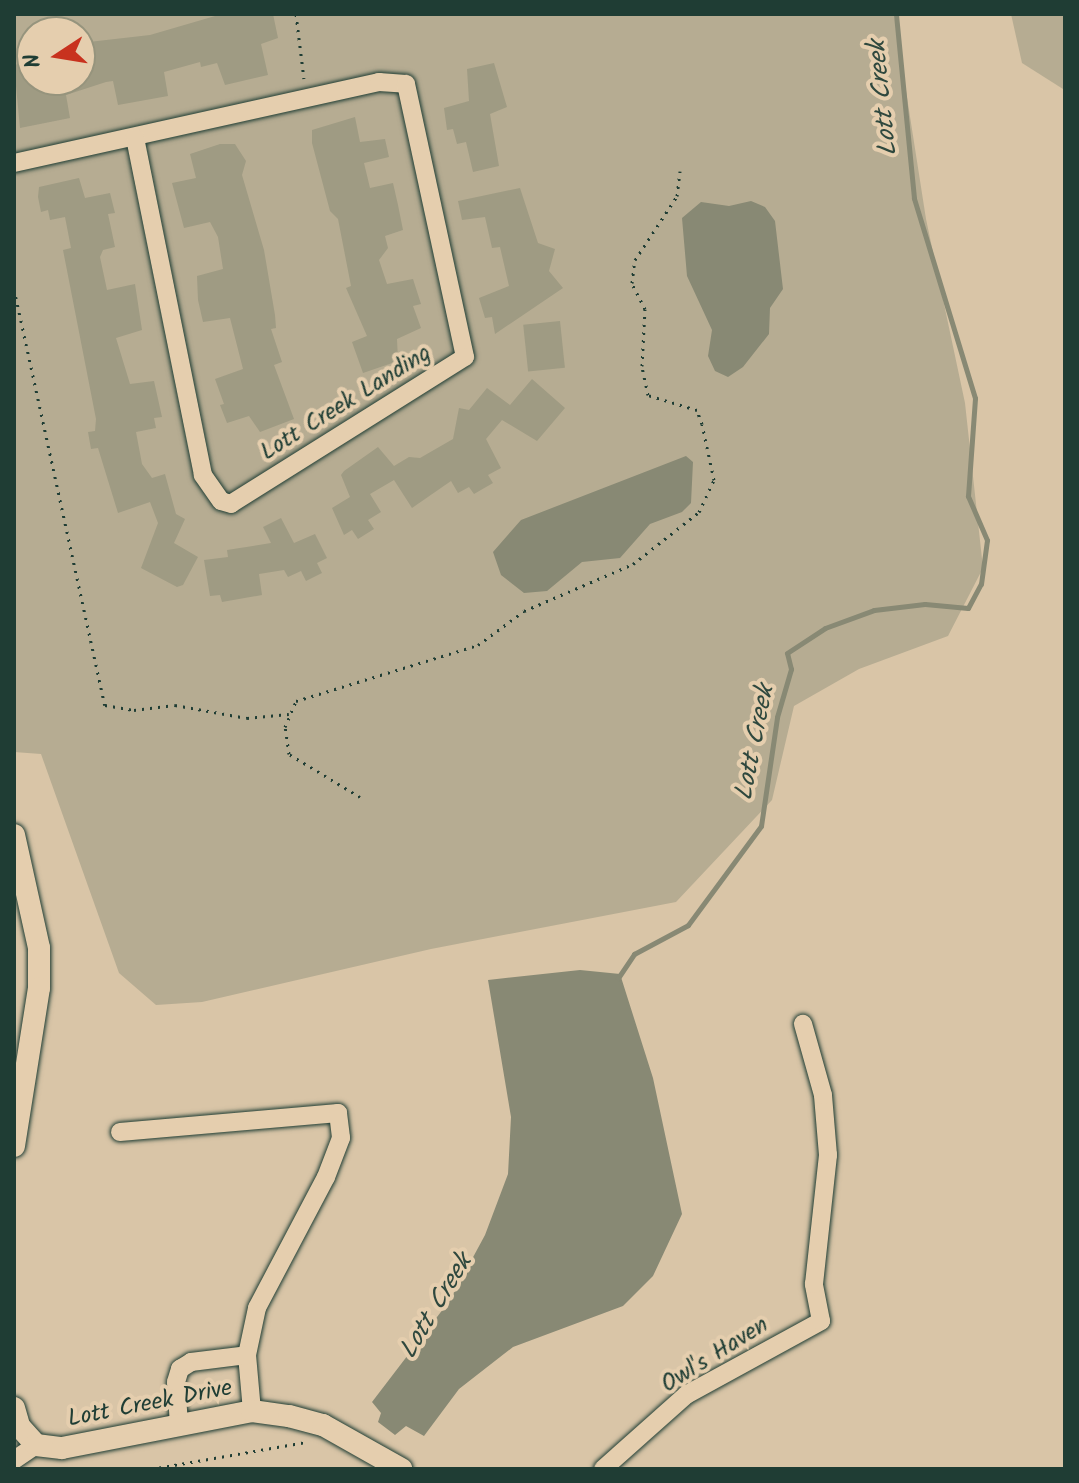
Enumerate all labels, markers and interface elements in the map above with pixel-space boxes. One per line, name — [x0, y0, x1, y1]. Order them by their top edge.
north arrow — [16, 16, 96, 96]
water label: Lott Creek — [862, 39, 906, 157]
text: N — [15, 50, 53, 71]
street label: Lott Creek Landing — [255, 339, 437, 467]
water label: Lott Creek — [730, 683, 782, 803]
water label: Lott Creek — [394, 1249, 480, 1365]
street label: Owl's Haven — [656, 1311, 774, 1399]
street label: Lott Creek Drive — [65, 1374, 235, 1434]

